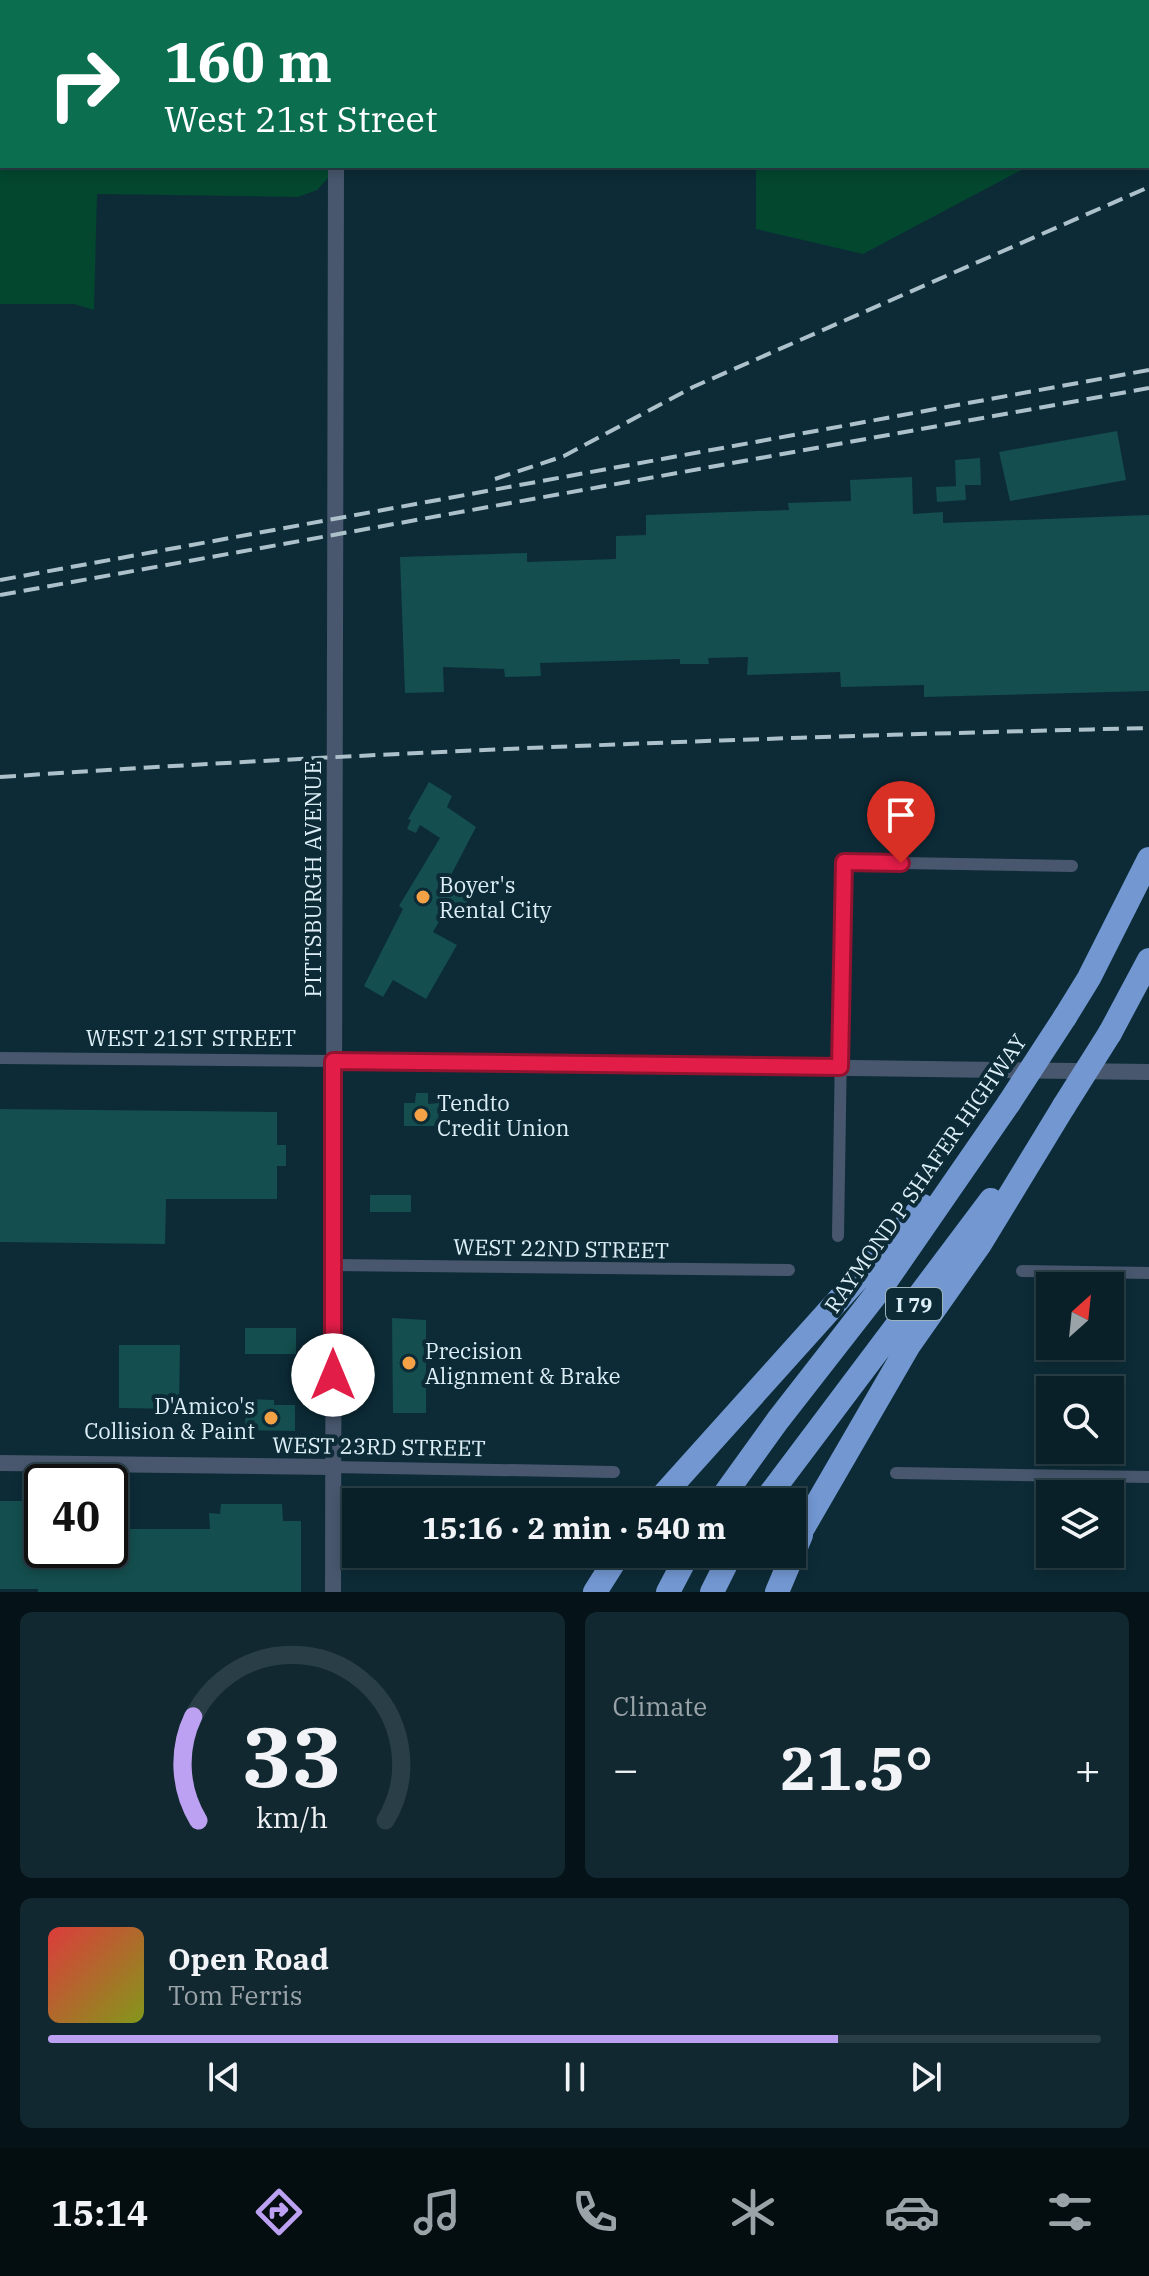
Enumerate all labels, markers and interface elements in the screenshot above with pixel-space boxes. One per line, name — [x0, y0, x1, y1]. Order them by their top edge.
text: 160 m — [164, 25, 332, 97]
icon: right — [32, 32, 136, 136]
text: West 21st Street — [164, 95, 438, 142]
street label: PITTSBURGH AVENUE — [298, 760, 327, 998]
pin — [867, 781, 935, 863]
icon: arrive — [879, 793, 923, 837]
place label: Boyer's Rental City — [439, 870, 552, 924]
marker: Boyer's Rental City — [414, 888, 432, 906]
street label: WEST 21ST STREET — [86, 1023, 296, 1052]
street label: RAYMOND P SHAFER HIGHWAY — [817, 1028, 1033, 1318]
place label: Tendto Credit Union — [437, 1088, 570, 1142]
marker: Tendto Credit Union — [412, 1106, 430, 1124]
street label: WEST 22ND STREET — [453, 1232, 669, 1264]
north arrow — [1036, 1272, 1124, 1360]
map controls — [1036, 1272, 1124, 1568]
road number: I 79 — [886, 1288, 942, 1320]
position arrow — [291, 1333, 375, 1417]
place label: Precision Alignment & Brake — [425, 1336, 621, 1390]
marker: Precision Alignment & Brake — [400, 1354, 418, 1372]
button: search — [1036, 1376, 1124, 1464]
place label: D'Amico's Collision & Paint — [84, 1391, 255, 1445]
marker: D'Amico's Collision & Paint — [262, 1409, 280, 1427]
street label: WEST 23RD STREET — [272, 1430, 486, 1462]
speed limit sign: 40 — [24, 1464, 128, 1568]
button: layers — [1036, 1480, 1124, 1568]
text: 15:16 · 2 min · 540 m — [422, 1508, 726, 1547]
text: Climate — [613, 1689, 707, 1723]
text: 33 — [242, 1702, 342, 1810]
text: 21.5° — [780, 1728, 933, 1807]
text: − — [613, 1740, 639, 1797]
text: + — [1075, 1740, 1101, 1797]
text: km/h — [256, 1799, 328, 1836]
text: Open Road — [168, 1939, 329, 1978]
text: Tom Ferris — [168, 1978, 302, 2012]
icon: previous — [202, 2055, 246, 2099]
icon: pause — [553, 2055, 597, 2099]
icon: next — [904, 2055, 948, 2099]
icon: directions — [251, 2184, 307, 2240]
icon: music — [409, 2184, 465, 2240]
icon: phone — [567, 2184, 623, 2240]
icon: climate — [725, 2184, 781, 2240]
icon: car — [884, 2184, 940, 2240]
icon: filters — [1042, 2184, 1098, 2240]
text: 15:14 — [51, 2189, 148, 2236]

